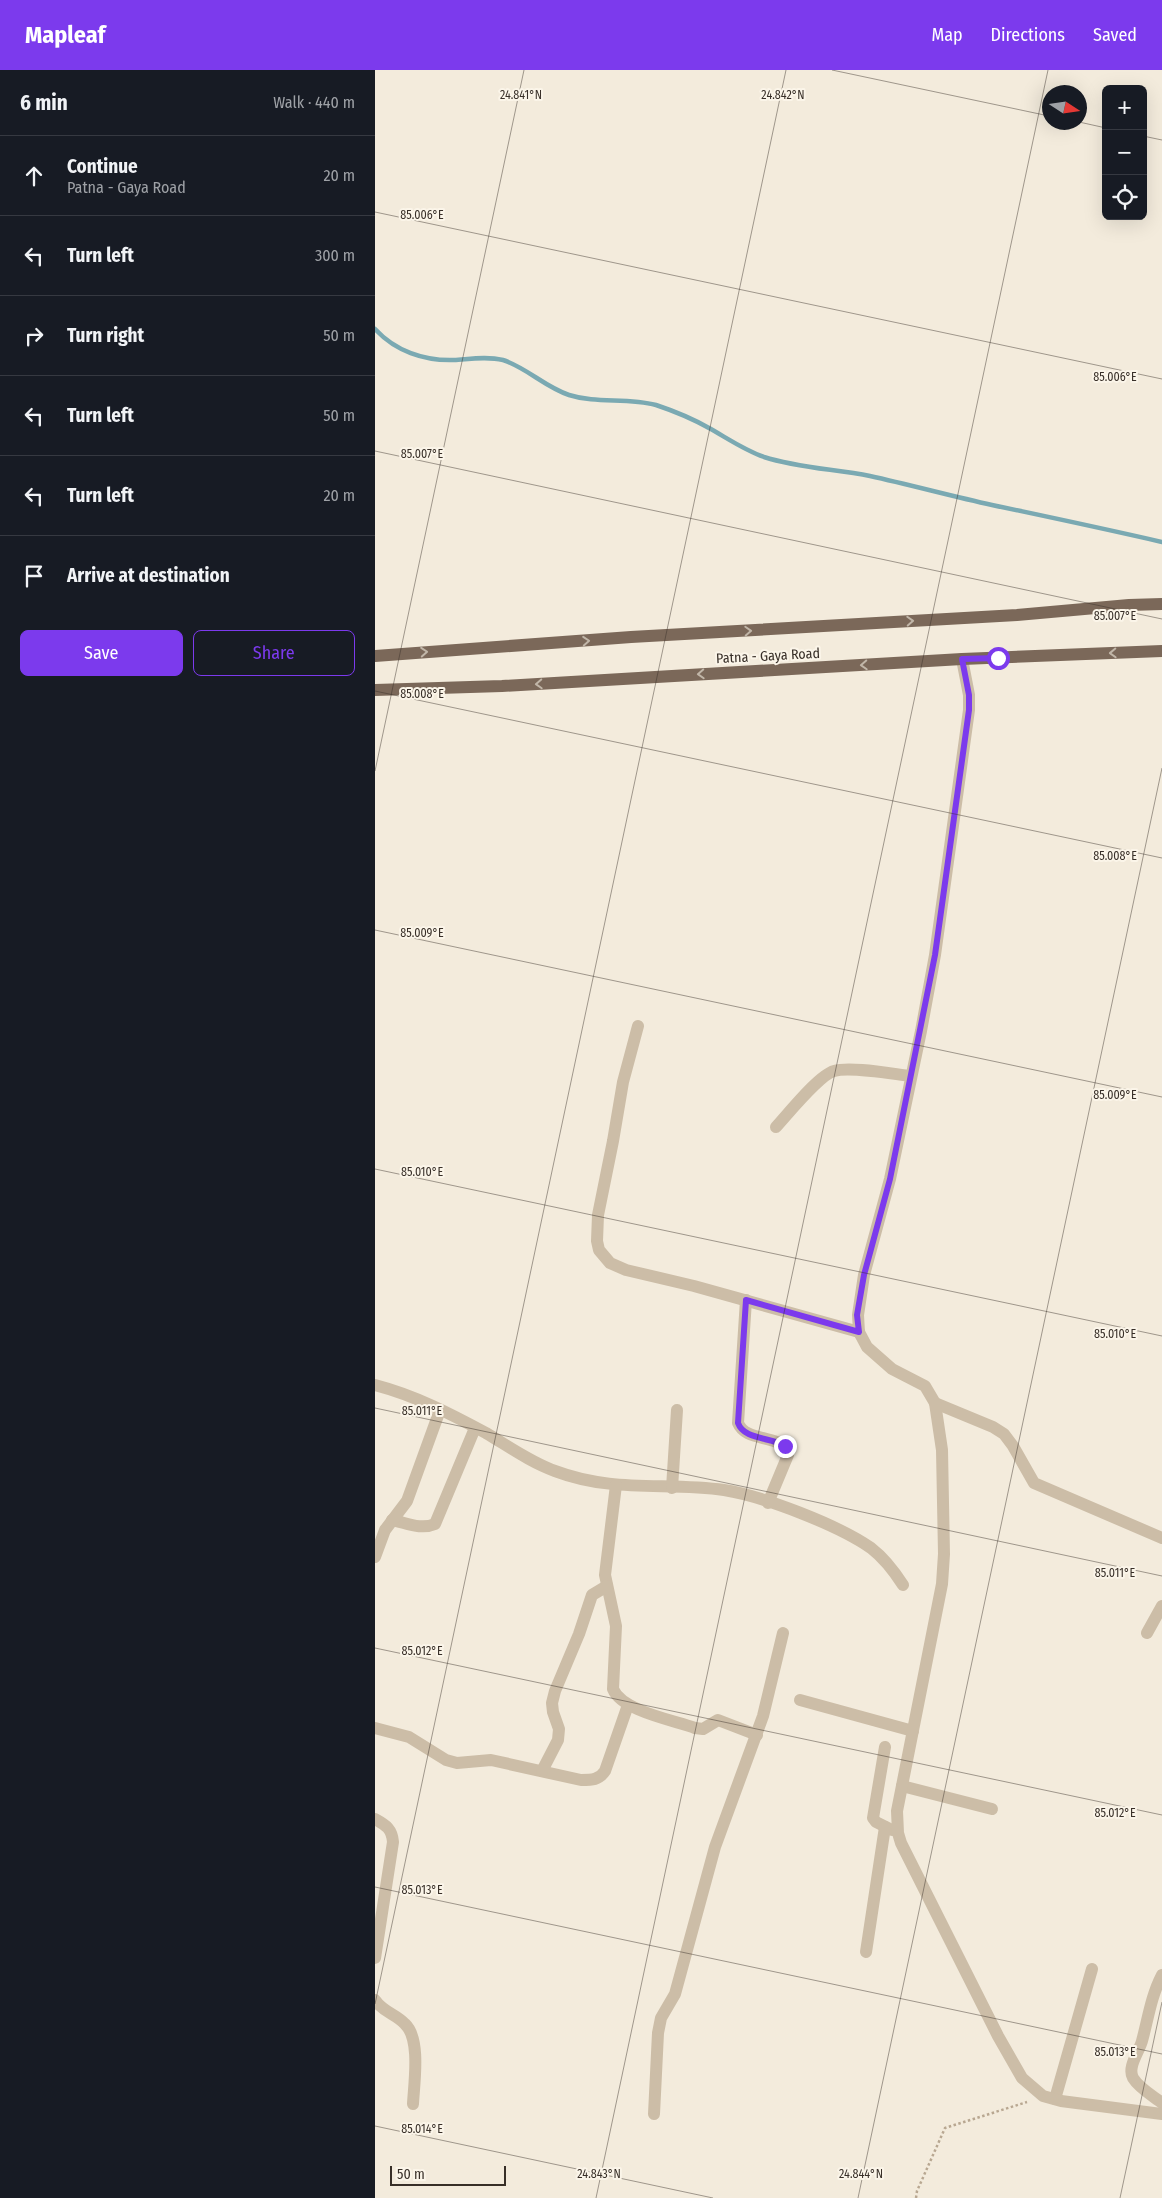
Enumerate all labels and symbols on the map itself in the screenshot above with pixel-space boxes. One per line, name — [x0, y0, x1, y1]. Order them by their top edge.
north arrow — [1042, 85, 1087, 130]
text: 24.841°N — [500, 88, 542, 102]
text: 24.842°N — [761, 88, 805, 102]
text: 85.006°E — [400, 208, 444, 222]
text: 85.006°E — [1093, 370, 1137, 384]
text: 85.007°E — [401, 447, 444, 461]
text: 85.007°E — [1094, 609, 1137, 623]
one-way arrow — [906, 615, 914, 626]
one-way arrow — [744, 625, 752, 636]
one-way arrow — [582, 635, 590, 646]
street label: Patna - Gaya Road — [716, 645, 820, 667]
one-way arrow — [420, 647, 428, 658]
route start — [987, 647, 1010, 670]
one-way arrow — [1109, 648, 1117, 659]
one-way arrow — [859, 660, 867, 671]
one-way arrow — [697, 669, 705, 680]
one-way arrow — [535, 678, 543, 689]
text: 85.008°E — [400, 687, 444, 701]
text: 85.008°E — [1093, 849, 1137, 863]
text: 85.009°E — [400, 926, 444, 940]
text: 85.009°E — [1093, 1088, 1137, 1102]
text: 85.010°E — [401, 1165, 443, 1179]
text: 85.010°E — [1094, 1327, 1136, 1341]
text: 85.011°E — [402, 1404, 443, 1418]
route end — [774, 1435, 797, 1458]
text: 85.011°E — [1095, 1566, 1136, 1580]
text: 85.012°E — [401, 1644, 443, 1658]
text: 85.012°E — [1094, 1806, 1136, 1820]
text: 85.013°E — [401, 1883, 443, 1897]
text: 85.013°E — [1094, 2045, 1136, 2059]
text: 85.014°E — [401, 2122, 443, 2136]
scale bar — [390, 2163, 506, 2186]
text: 24.843°N — [577, 2167, 621, 2181]
text: 24.844°N — [839, 2167, 883, 2181]

